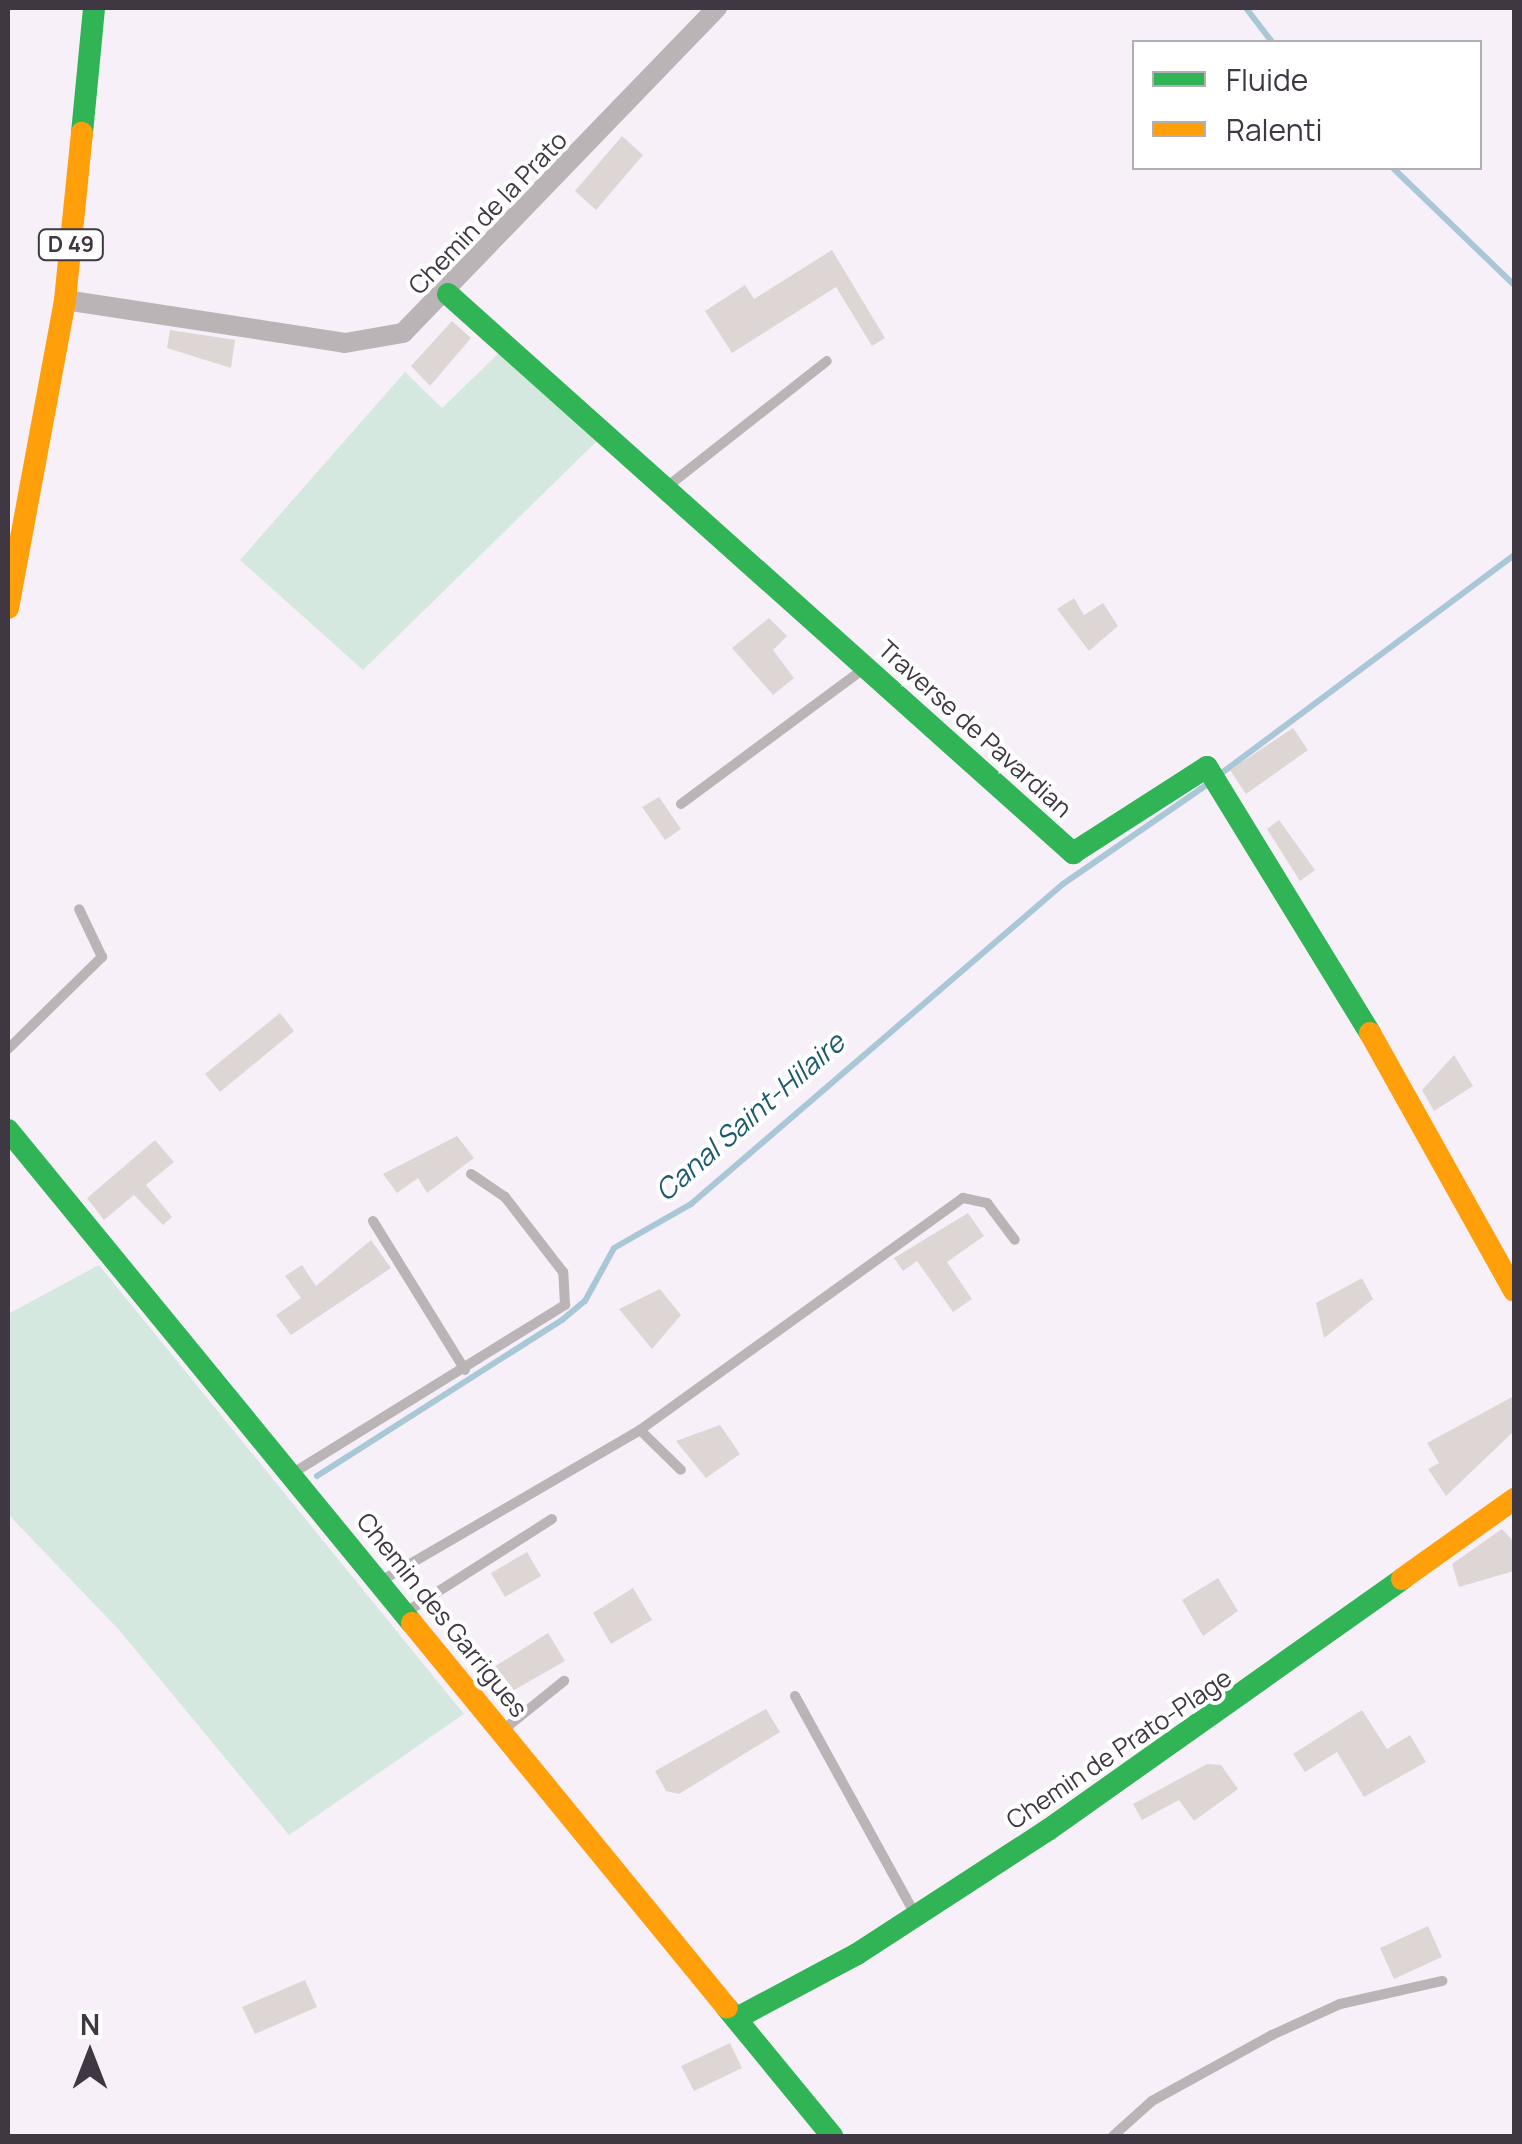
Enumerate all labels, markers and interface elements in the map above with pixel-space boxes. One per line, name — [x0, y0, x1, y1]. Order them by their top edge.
legend — [1132, 40, 1482, 170]
text: Fluide — [1226, 59, 1308, 100]
text: Ralenti — [1226, 109, 1323, 150]
street label: Chemin de la Prato — [403, 125, 573, 301]
road number: D 49 — [36, 228, 106, 262]
street label: Traverse de Pavardian — [872, 634, 1078, 824]
water label: Canal Saint-Hilaire — [648, 1025, 850, 1207]
street label: Chemin des Garrigues — [350, 1507, 534, 1723]
street label: Chemin de Prato-Plage — [1001, 1663, 1237, 1835]
north arrow — [40, 2004, 140, 2104]
text: N — [80, 2005, 100, 2043]

